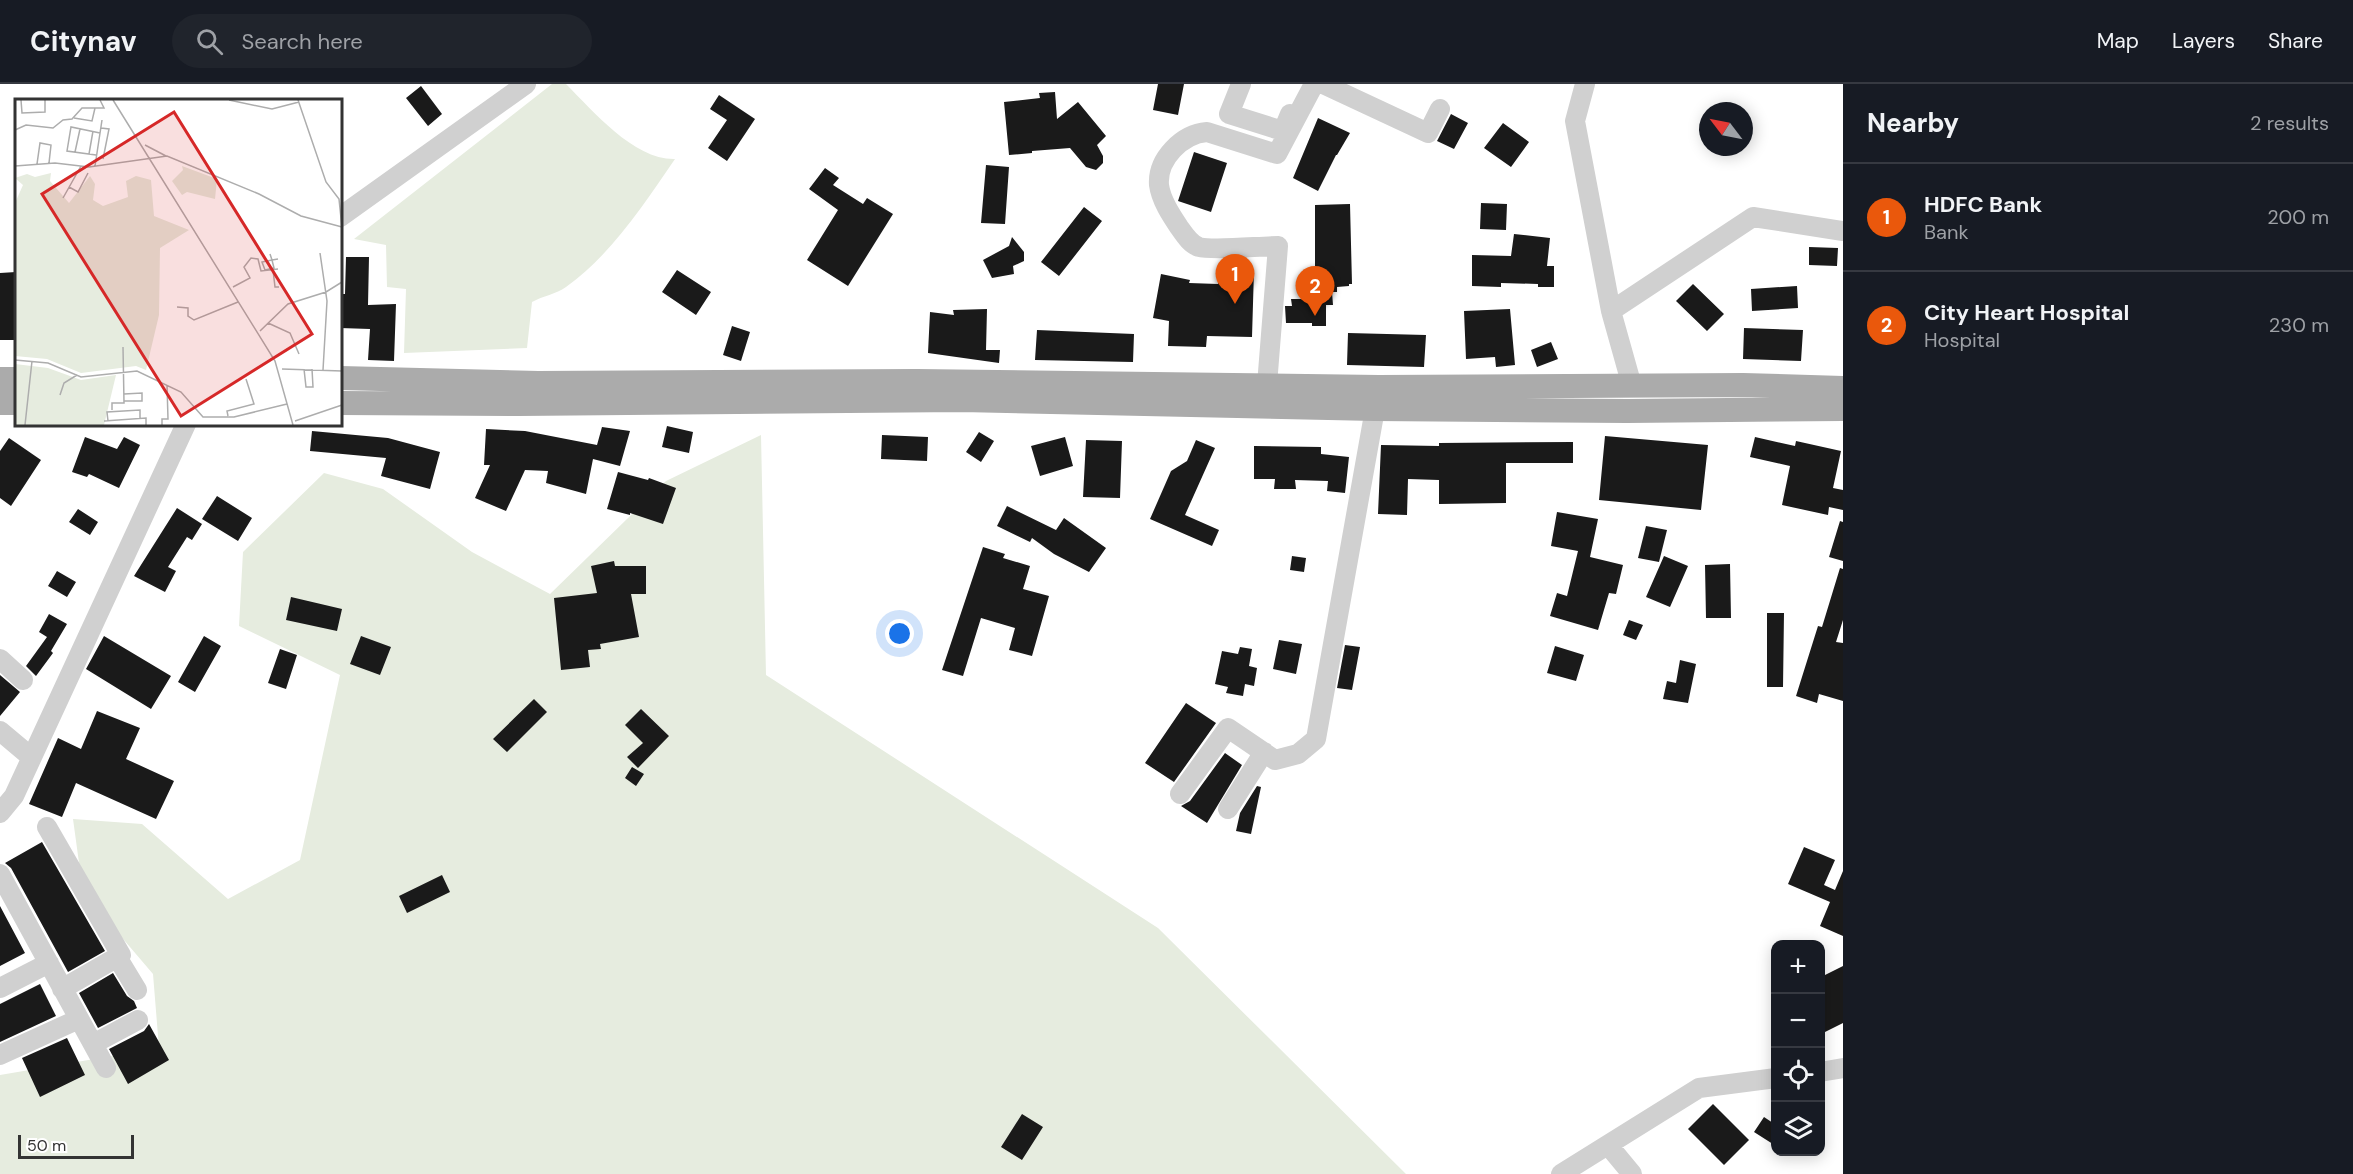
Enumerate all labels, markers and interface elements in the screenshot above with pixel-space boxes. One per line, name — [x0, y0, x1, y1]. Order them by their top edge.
search box — [172, 14, 592, 68]
text: Citynav — [30, 23, 136, 60]
icon: search — [193, 25, 226, 58]
text: Search here — [241, 27, 363, 56]
text: Map — [2097, 27, 2139, 55]
text: Layers — [2172, 27, 2235, 55]
text: Share — [2268, 27, 2323, 55]
inset map — [15, 99, 342, 426]
north arrow — [1699, 102, 1753, 156]
text: Nearby — [1867, 106, 1959, 140]
text: 2 results — [2250, 110, 2329, 136]
text: HDFC Bank — [1924, 190, 2042, 219]
text: 1 — [1883, 204, 1890, 230]
text: 200 m — [2267, 204, 2329, 230]
text: Bank — [1924, 219, 1969, 245]
pin: 1 — [1216, 254, 1254, 304]
pin: 2 — [1296, 266, 1334, 316]
text: City Heart Hospital — [1924, 298, 2129, 327]
text: 2 — [1881, 312, 1892, 338]
text: 230 m — [2269, 312, 2329, 338]
text: Hospital — [1924, 327, 2000, 353]
your location — [885, 619, 914, 648]
map controls — [1771, 940, 1825, 1156]
button: + — [1771, 940, 1825, 994]
button: − — [1771, 994, 1825, 1048]
button: locate — [1771, 1048, 1825, 1102]
button: layers — [1771, 1102, 1825, 1156]
scale bar — [18, 1132, 134, 1160]
text: 50 m — [27, 1135, 66, 1156]

